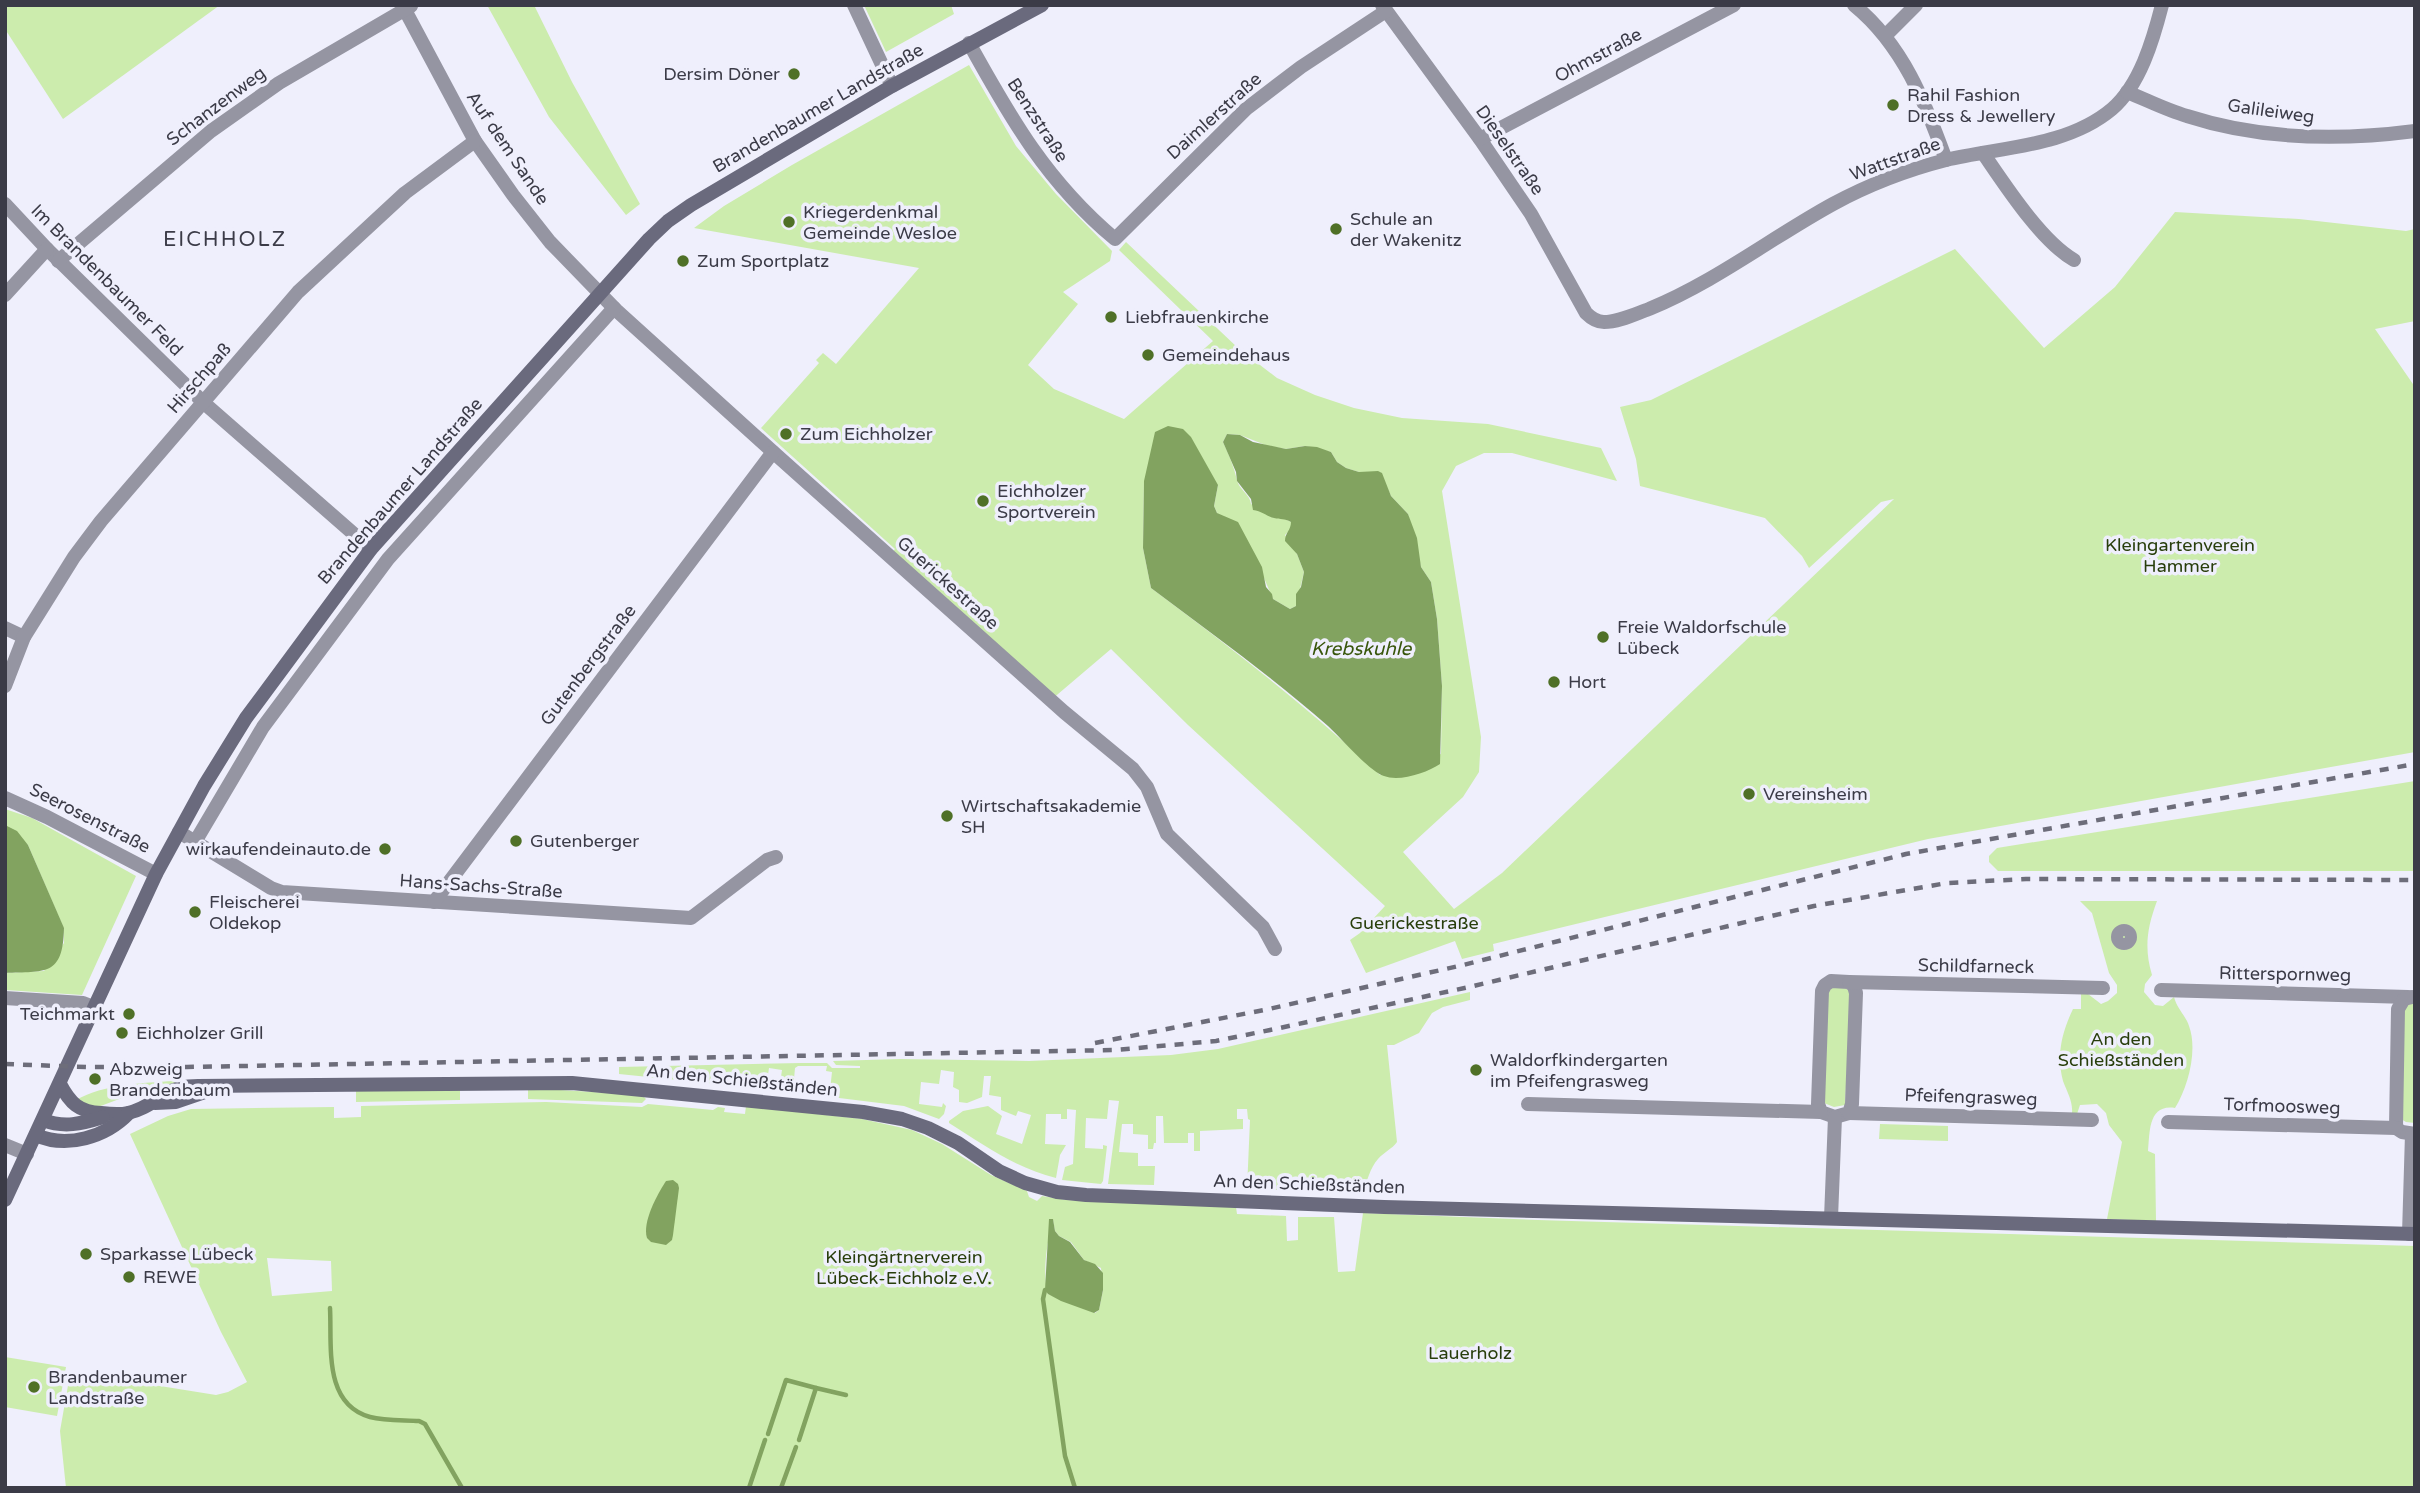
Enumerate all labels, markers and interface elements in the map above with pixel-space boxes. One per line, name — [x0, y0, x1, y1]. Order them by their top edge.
street label: Ohmstraße — [1551, 23, 1645, 87]
street label: Brandenbaumer Landstraße — [709, 39, 927, 177]
street label: Schanzenweg — [162, 62, 270, 150]
place label: Dersim Döner — [663, 63, 780, 85]
marker: Dersim Döner — [786, 66, 802, 82]
street label: Daimlerstraße — [1162, 68, 1266, 164]
street label: Benzstraße — [1003, 74, 1073, 166]
place label: Rahil Fashion Dress & Jewellery — [1907, 84, 2056, 127]
street label: Auf dem Sande — [462, 87, 554, 209]
street label: Galileiweg — [2226, 94, 2316, 128]
marker: Rahil Fashion Dress & Jewellery — [1885, 97, 1901, 113]
street label: Dieselstraße — [1471, 101, 1549, 199]
street label: Wattstraße — [1847, 132, 1943, 186]
street label: Im Brandenbaumer Feld — [26, 199, 188, 361]
place label: Kriegerdenkmal Gemeinde Wesloe — [803, 201, 957, 244]
place label: Schule an der Wakenitz — [1350, 208, 1462, 251]
marker: Kriegerdenkmal Gemeinde Wesloe — [781, 214, 797, 230]
marker: Schule an der Wakenitz — [1328, 221, 1344, 237]
district label: EICHHOLZ — [163, 227, 287, 252]
place label: Zum Sportplatz — [697, 250, 829, 272]
marker: Zum Sportplatz — [675, 253, 691, 269]
place label: Liebfrauenkirche — [1125, 306, 1269, 328]
marker: Liebfrauenkirche — [1103, 309, 1119, 325]
street label: Hirschpaß — [162, 338, 236, 418]
place label: Gemeindehaus — [1162, 344, 1290, 366]
marker: Gemeindehaus — [1140, 347, 1156, 363]
street label: Brandenbaumer Landstraße — [313, 393, 487, 589]
place label: Zum Eichholzer — [800, 423, 933, 445]
marker: Zum Eichholzer — [778, 426, 794, 442]
place label: Eichholzer Sportverein — [997, 480, 1096, 523]
marker: Eichholzer Sportverein — [975, 493, 991, 509]
street label: Guerickestraße — [893, 532, 1003, 634]
park label: Kleingartenverein Hammer — [2105, 534, 2255, 577]
street label: Gutenbergstraße — [535, 600, 641, 730]
place label: Freie Waldorfschule Lübeck — [1617, 616, 1787, 659]
marker: Freie Waldorfschule Lübeck — [1595, 629, 1611, 645]
water label: Krebskuhle — [1311, 638, 1413, 660]
place label: Hort — [1568, 671, 1606, 693]
marker: Hort — [1546, 674, 1562, 690]
street label: Seerosenstraße — [26, 778, 154, 858]
place label: Vereinsheim — [1763, 783, 1868, 805]
marker: Vereinsheim — [1741, 786, 1757, 802]
place label: Wirtschaftsakademie SH — [961, 795, 1141, 838]
marker: Wirtschaftsakademie SH — [939, 808, 955, 824]
place label: Gutenberger — [530, 830, 639, 852]
marker: Gutenberger — [508, 833, 524, 849]
place label: wirkaufendeinauto.de — [186, 838, 371, 860]
marker: wirkaufendeinauto.de — [377, 841, 393, 857]
street label: Hans-Sachs-Straße — [399, 869, 563, 903]
place label: Fleischerei Oldekop — [209, 891, 300, 934]
marker: Fleischerei Oldekop — [187, 904, 203, 920]
park label: Guerickestraße — [1349, 912, 1479, 934]
street label: Schildfarneck — [1918, 954, 2034, 978]
street label: Ritterspornweg — [2219, 962, 2351, 986]
place label: Teichmarkt — [20, 1003, 115, 1025]
marker: Teichmarkt — [121, 1006, 137, 1022]
place label: Eichholzer Grill — [136, 1022, 264, 1044]
marker: Eichholzer Grill — [114, 1025, 130, 1041]
park label: An den Schießständen — [2058, 1028, 2184, 1071]
place label: Waldorfkindergarten im Pfeifengrasweg — [1490, 1049, 1668, 1092]
place label: Abzweig Brandenbaum — [109, 1058, 231, 1101]
street label: An den Schießständen — [645, 1059, 839, 1101]
marker: Waldorfkindergarten im Pfeifengrasweg — [1468, 1062, 1484, 1078]
marker: Abzweig Brandenbaum — [87, 1071, 103, 1087]
street label: Pfeifengrasweg — [1904, 1084, 2038, 1110]
street label: Torfmoosweg — [2223, 1093, 2341, 1119]
street label: An den Schießständen — [1212, 1170, 1406, 1198]
place label: Sparkasse Lübeck — [100, 1243, 254, 1265]
marker: Sparkasse Lübeck — [78, 1246, 94, 1262]
park label: Kleingärtnerverein Lübeck-Eichholz e.V. — [816, 1246, 992, 1289]
place label: REWE — [143, 1266, 197, 1288]
marker: REWE — [121, 1269, 137, 1285]
park label: Lauerholz — [1428, 1342, 1512, 1364]
place label: Brandenbaumer Landstraße — [48, 1366, 187, 1409]
marker: Brandenbaumer Landstraße — [26, 1379, 42, 1395]

